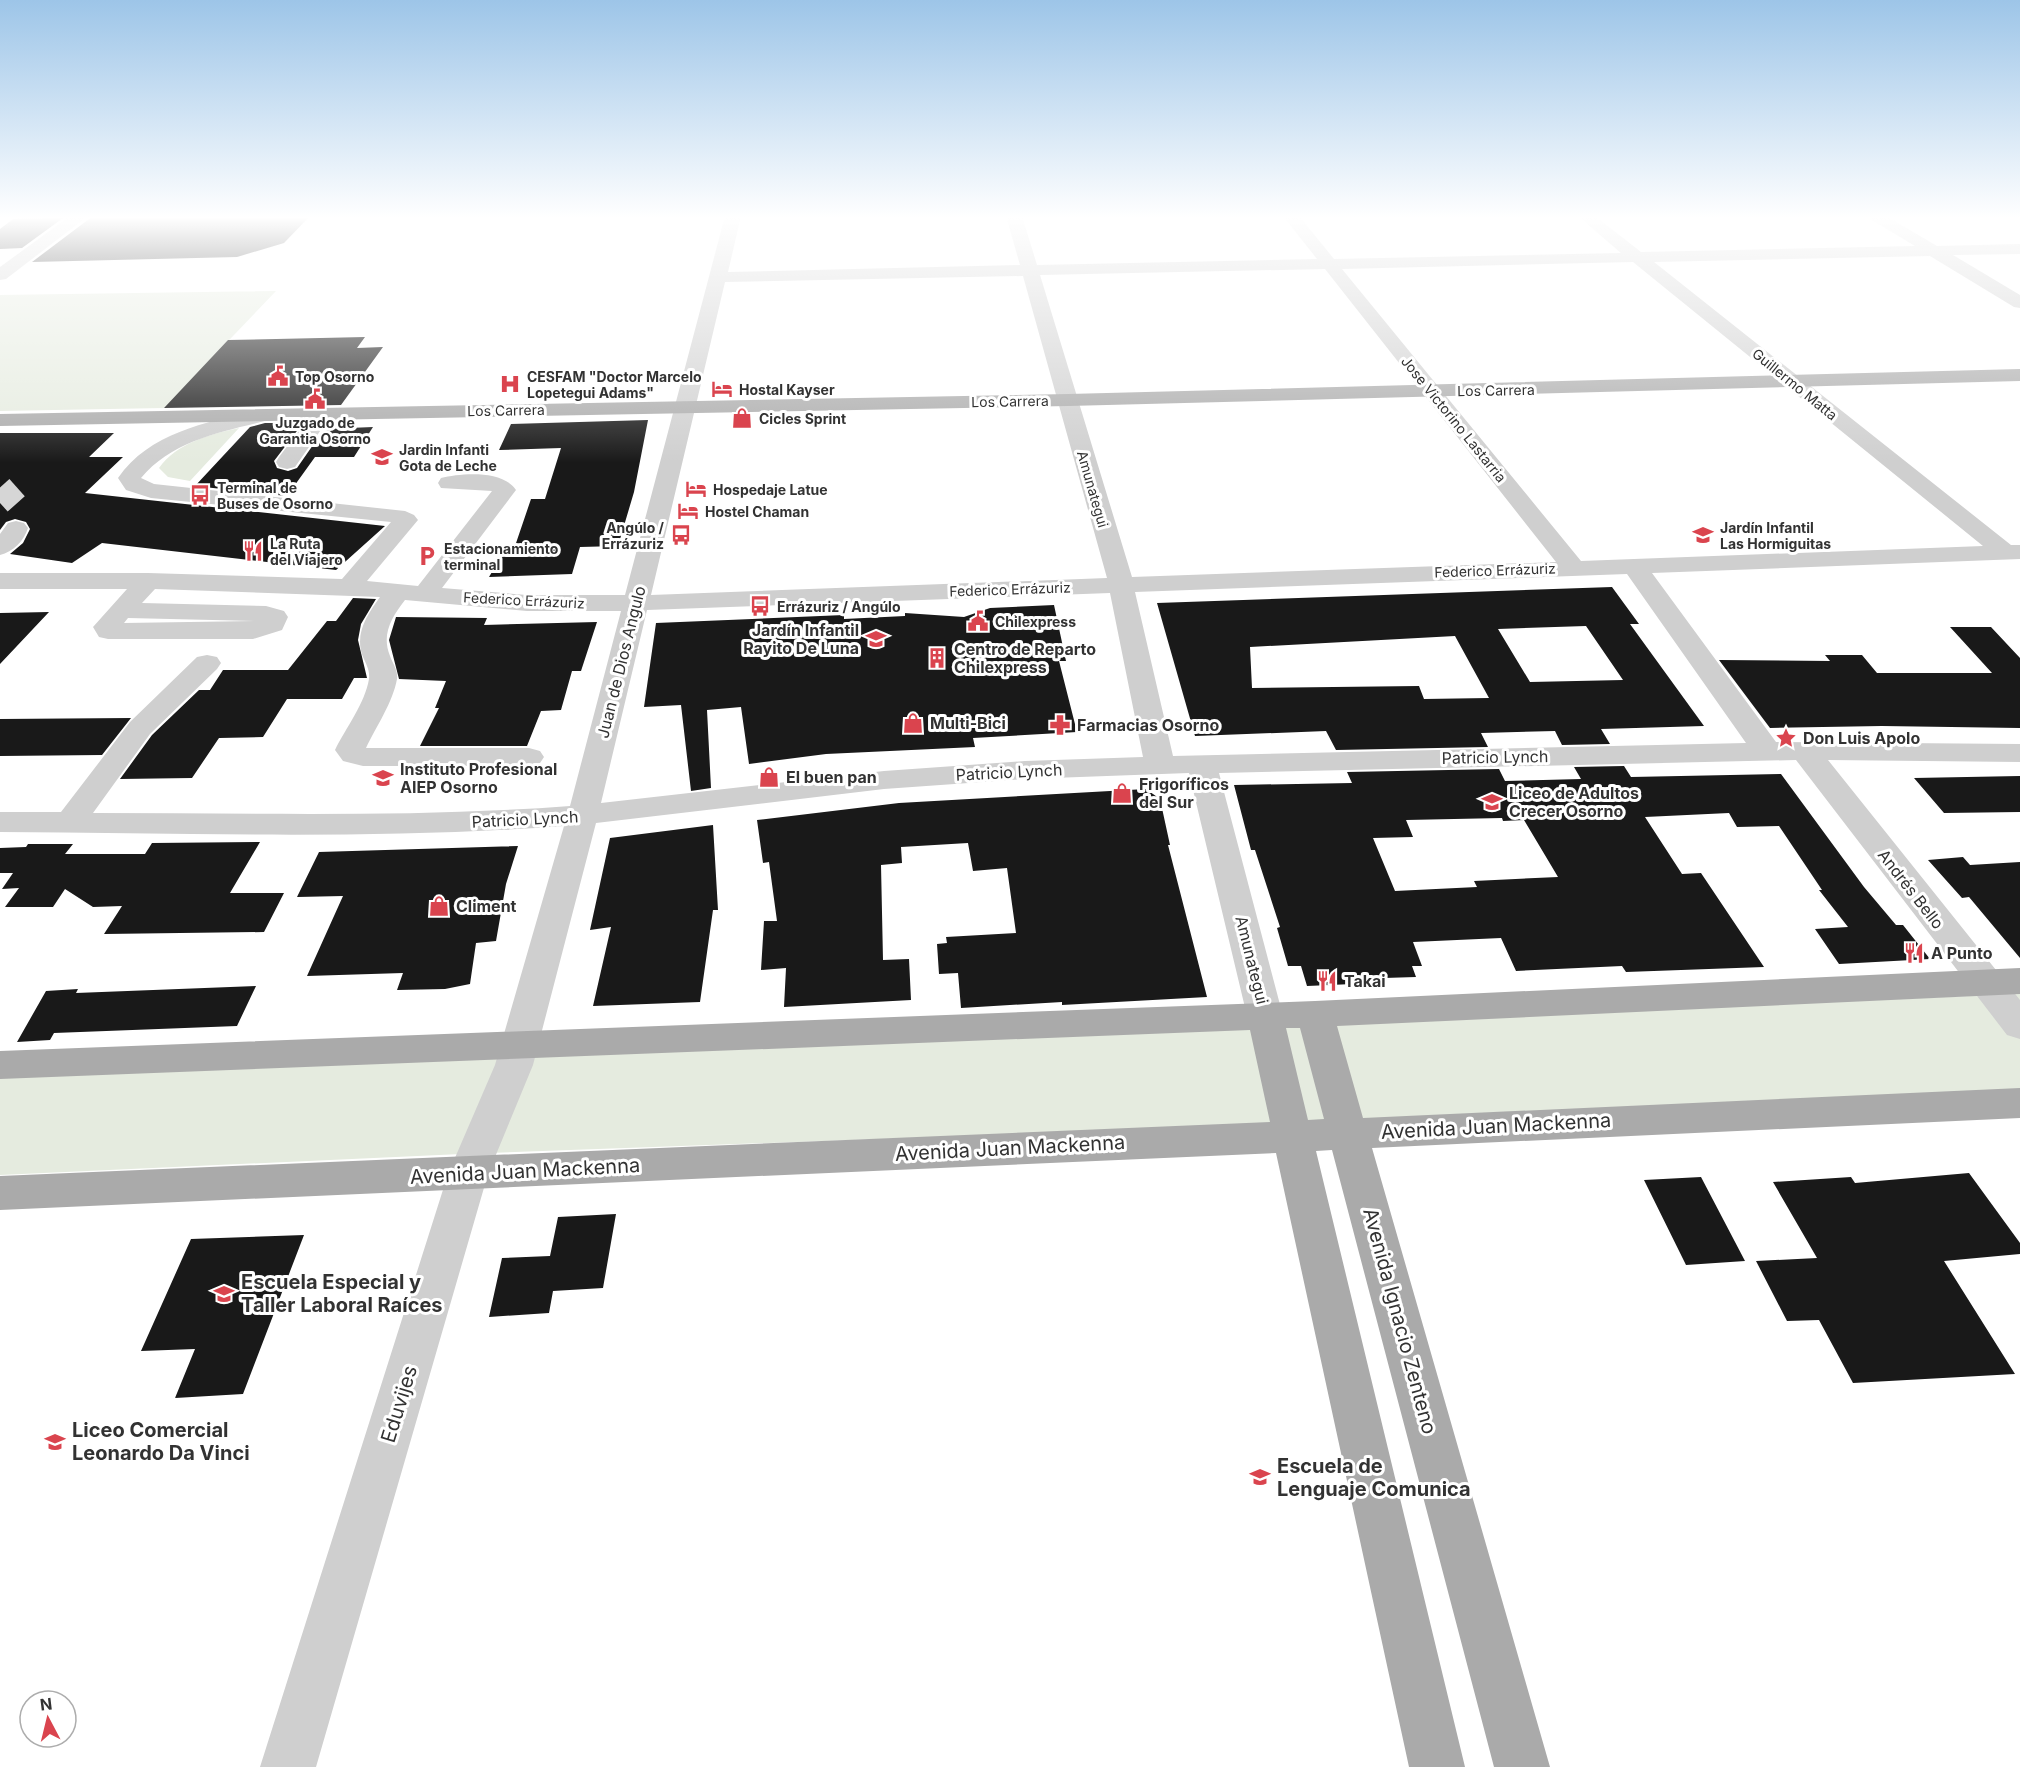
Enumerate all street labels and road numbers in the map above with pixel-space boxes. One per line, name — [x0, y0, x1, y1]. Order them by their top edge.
street label: Guillermo Matta — [1749, 345, 1841, 423]
street label: Jose Victorino Lastarria — [1398, 353, 1510, 485]
street label: Los Carrera — [1457, 381, 1535, 399]
street label: Los Carrera — [971, 392, 1049, 410]
street label: Los Carrera — [467, 401, 545, 419]
street label: Amunategui — [1074, 449, 1112, 529]
street label: Federico Errázuriz — [1434, 559, 1556, 581]
street label: Federico Errázuriz — [949, 578, 1071, 600]
street label: Juan de Dios Angulo — [592, 584, 650, 740]
street label: Federico Errázuriz — [463, 588, 585, 612]
street label: Patricio Lynch — [1441, 746, 1549, 768]
street label: Patricio Lynch — [955, 759, 1063, 785]
street label: Patricio Lynch — [471, 806, 579, 832]
street label: Andrés Bello — [1874, 845, 1948, 933]
street label: Amunategui — [1231, 914, 1273, 1006]
street label: Avenida Juan Mackenna — [1380, 1108, 1612, 1144]
street label: Avenida Juan Mackenna — [894, 1130, 1126, 1166]
street label: Avenida Juan Mackenna — [409, 1153, 641, 1189]
street label: Avenida Ignacio Zenteno — [1358, 1205, 1442, 1437]
street label: Eduvijes — [376, 1363, 422, 1445]

